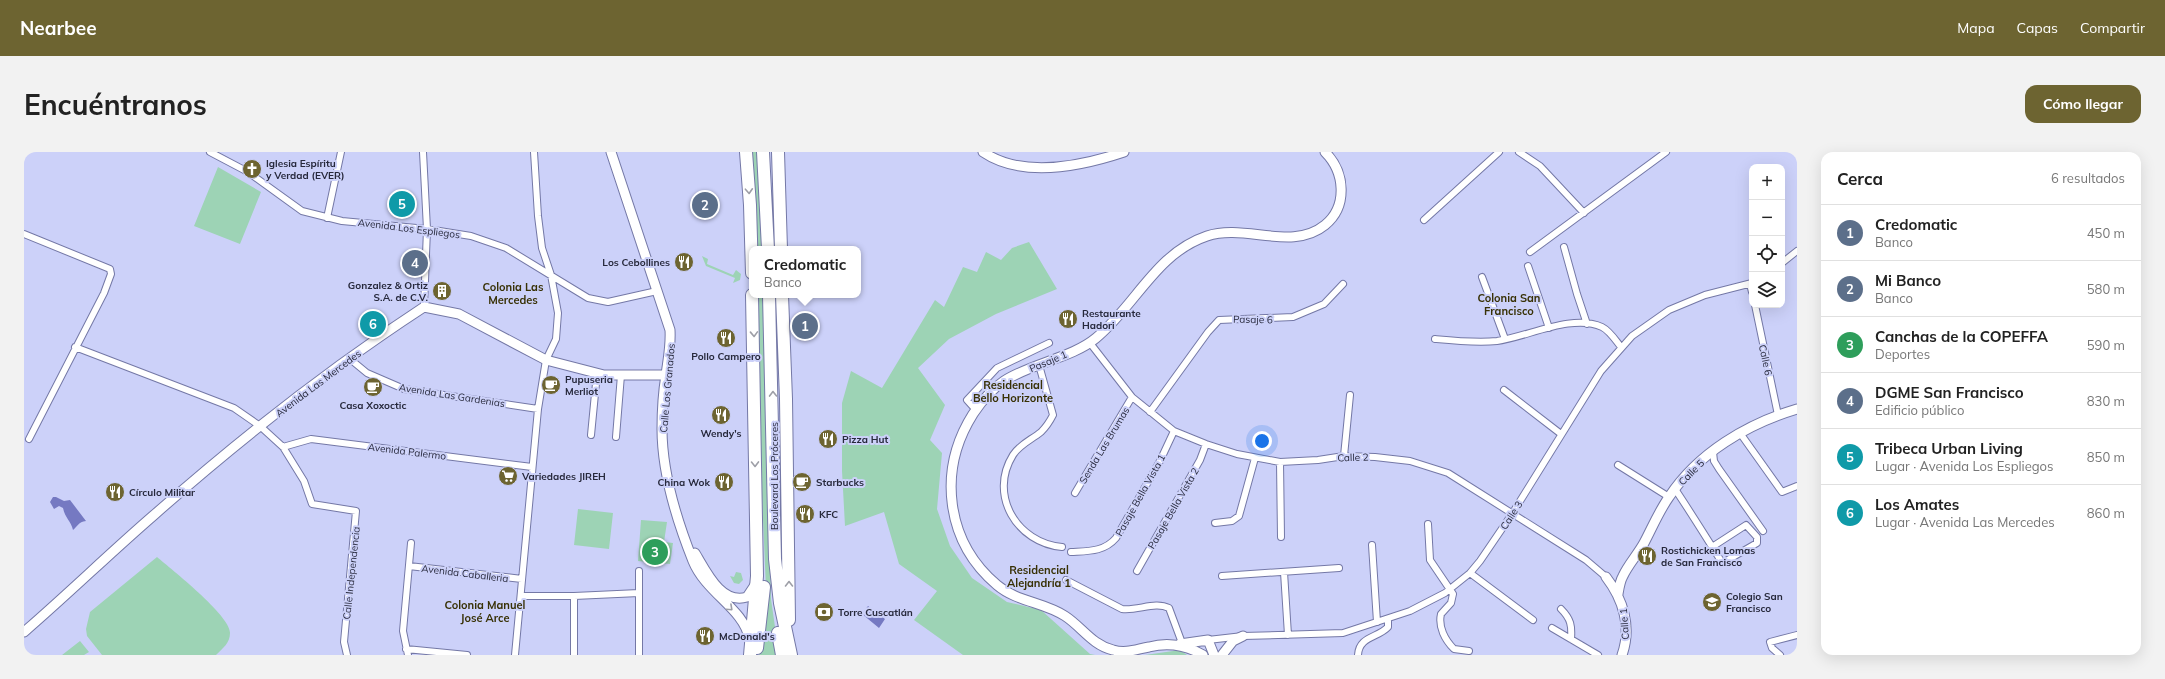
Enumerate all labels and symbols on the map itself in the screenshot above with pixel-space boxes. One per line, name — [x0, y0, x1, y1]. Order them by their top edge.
place label: Iglesia Espíritu y Verdad (EVER) — [265, 157, 345, 182]
church icon: Iglesia Espíritu y Verdad (EVER) — [241, 158, 263, 180]
one-way arrow — [745, 188, 754, 194]
pin: 5 — [389, 189, 415, 219]
pin: 2 — [692, 190, 718, 220]
street label: Avenida Los Espliegos — [357, 216, 461, 241]
pin: 4 — [402, 248, 428, 278]
restaurant icon: Los Cebollines — [673, 251, 695, 273]
place label: Los Cebollines — [602, 256, 670, 269]
place label: Gonzalez & Ortiz S.A. de C.V. — [348, 279, 428, 304]
building icon: Gonzalez & Ortiz S.A. de C.V. — [431, 280, 453, 302]
district label: Colonia Las Mercedes — [483, 280, 544, 307]
district label: Colonia San Francisco — [1478, 291, 1540, 318]
place label: Restaurante Hadori — [1082, 307, 1141, 332]
restaurant icon: Restaurante Hadori — [1057, 308, 1079, 330]
pin: 6 — [360, 309, 386, 339]
pin: 1 — [792, 311, 818, 341]
street label: Pasaje 6 — [1233, 313, 1273, 326]
restaurant icon: Pollo Campero — [715, 327, 737, 349]
one-way arrow — [749, 331, 758, 337]
street label: Calle Los Granados — [657, 343, 678, 433]
street label: Calle 6 — [1756, 343, 1775, 377]
street label: Avenida Las Mercedes — [273, 347, 364, 420]
street label: Pasaje 1 — [1027, 348, 1069, 375]
place label: Pollo Campero — [691, 350, 761, 363]
place label: Pupuseria Merliot — [565, 373, 613, 398]
cafe icon: Pupuseria Merliot — [540, 374, 562, 396]
cafe icon: Casa Xoxoctic — [362, 376, 384, 398]
district label: Residencial Bello Horizonte — [973, 378, 1053, 405]
street label: Avenida Las Gardenias — [398, 381, 506, 410]
one-way arrow — [769, 391, 777, 397]
place label: Casa Xoxoctic — [339, 399, 407, 412]
restaurant icon: Wendy's — [710, 404, 732, 426]
street label: Senda Las Brumas — [1076, 405, 1132, 486]
street label: Boulevard Los Próceres — [768, 422, 781, 530]
place label: Wendy's — [700, 427, 742, 440]
restaurant icon: Pizza Hut — [817, 428, 839, 450]
your location — [1252, 431, 1272, 451]
place label: Pizza Hut — [842, 433, 888, 446]
street label: Avenida Palermo — [367, 440, 447, 463]
street label: Calle 2 — [1337, 450, 1369, 465]
street label: Pasaje Bella Vista 1 — [1113, 452, 1168, 538]
street label: Calle 5 — [1676, 457, 1707, 488]
one-way arrow — [751, 461, 759, 467]
supermarket icon: Variedades JIREH — [497, 465, 519, 487]
street label: Pasaje Bella Vista 2 — [1145, 465, 1202, 551]
place label: Variedades JIREH — [521, 470, 606, 483]
restaurant icon: China Wok — [713, 471, 735, 493]
cafe icon: Starbucks — [791, 471, 813, 493]
place label: China Wok — [658, 476, 710, 489]
place label: Starbucks — [816, 476, 864, 489]
restaurant icon: Círculo Militar — [104, 481, 126, 503]
place label: Círculo Militar — [129, 486, 195, 499]
street label: Calle 3 — [1497, 499, 1525, 532]
restaurant icon: KFC — [794, 503, 816, 525]
place label: KFC — [819, 508, 838, 521]
street label: Calle Independencia — [340, 526, 363, 620]
pin: 3 — [642, 537, 668, 567]
place label: Rostichicken Lomas de San Francisco — [1661, 544, 1755, 569]
restaurant icon: Rostichicken Lomas de San Francisco — [1636, 545, 1658, 567]
street label: Avenida Caballeria — [421, 562, 509, 585]
district label: Residencial Alejandría 1 — [1007, 563, 1071, 590]
one-way arrow — [785, 581, 793, 587]
place label: Colegio San Francisco — [1726, 590, 1783, 615]
school or university icon: Colegio San Francisco — [1701, 591, 1723, 613]
district label: Colonia Manuel José Arce — [445, 598, 526, 625]
bank icon: Torre Cuscatlán — [813, 601, 835, 623]
one-way arrow — [725, 603, 733, 611]
place label: Torre Cuscatlán — [838, 606, 913, 619]
street label: Calle 1 — [1617, 608, 1632, 640]
restaurant icon: McDonald's — [694, 625, 716, 647]
place label: McDonald's — [719, 630, 775, 643]

